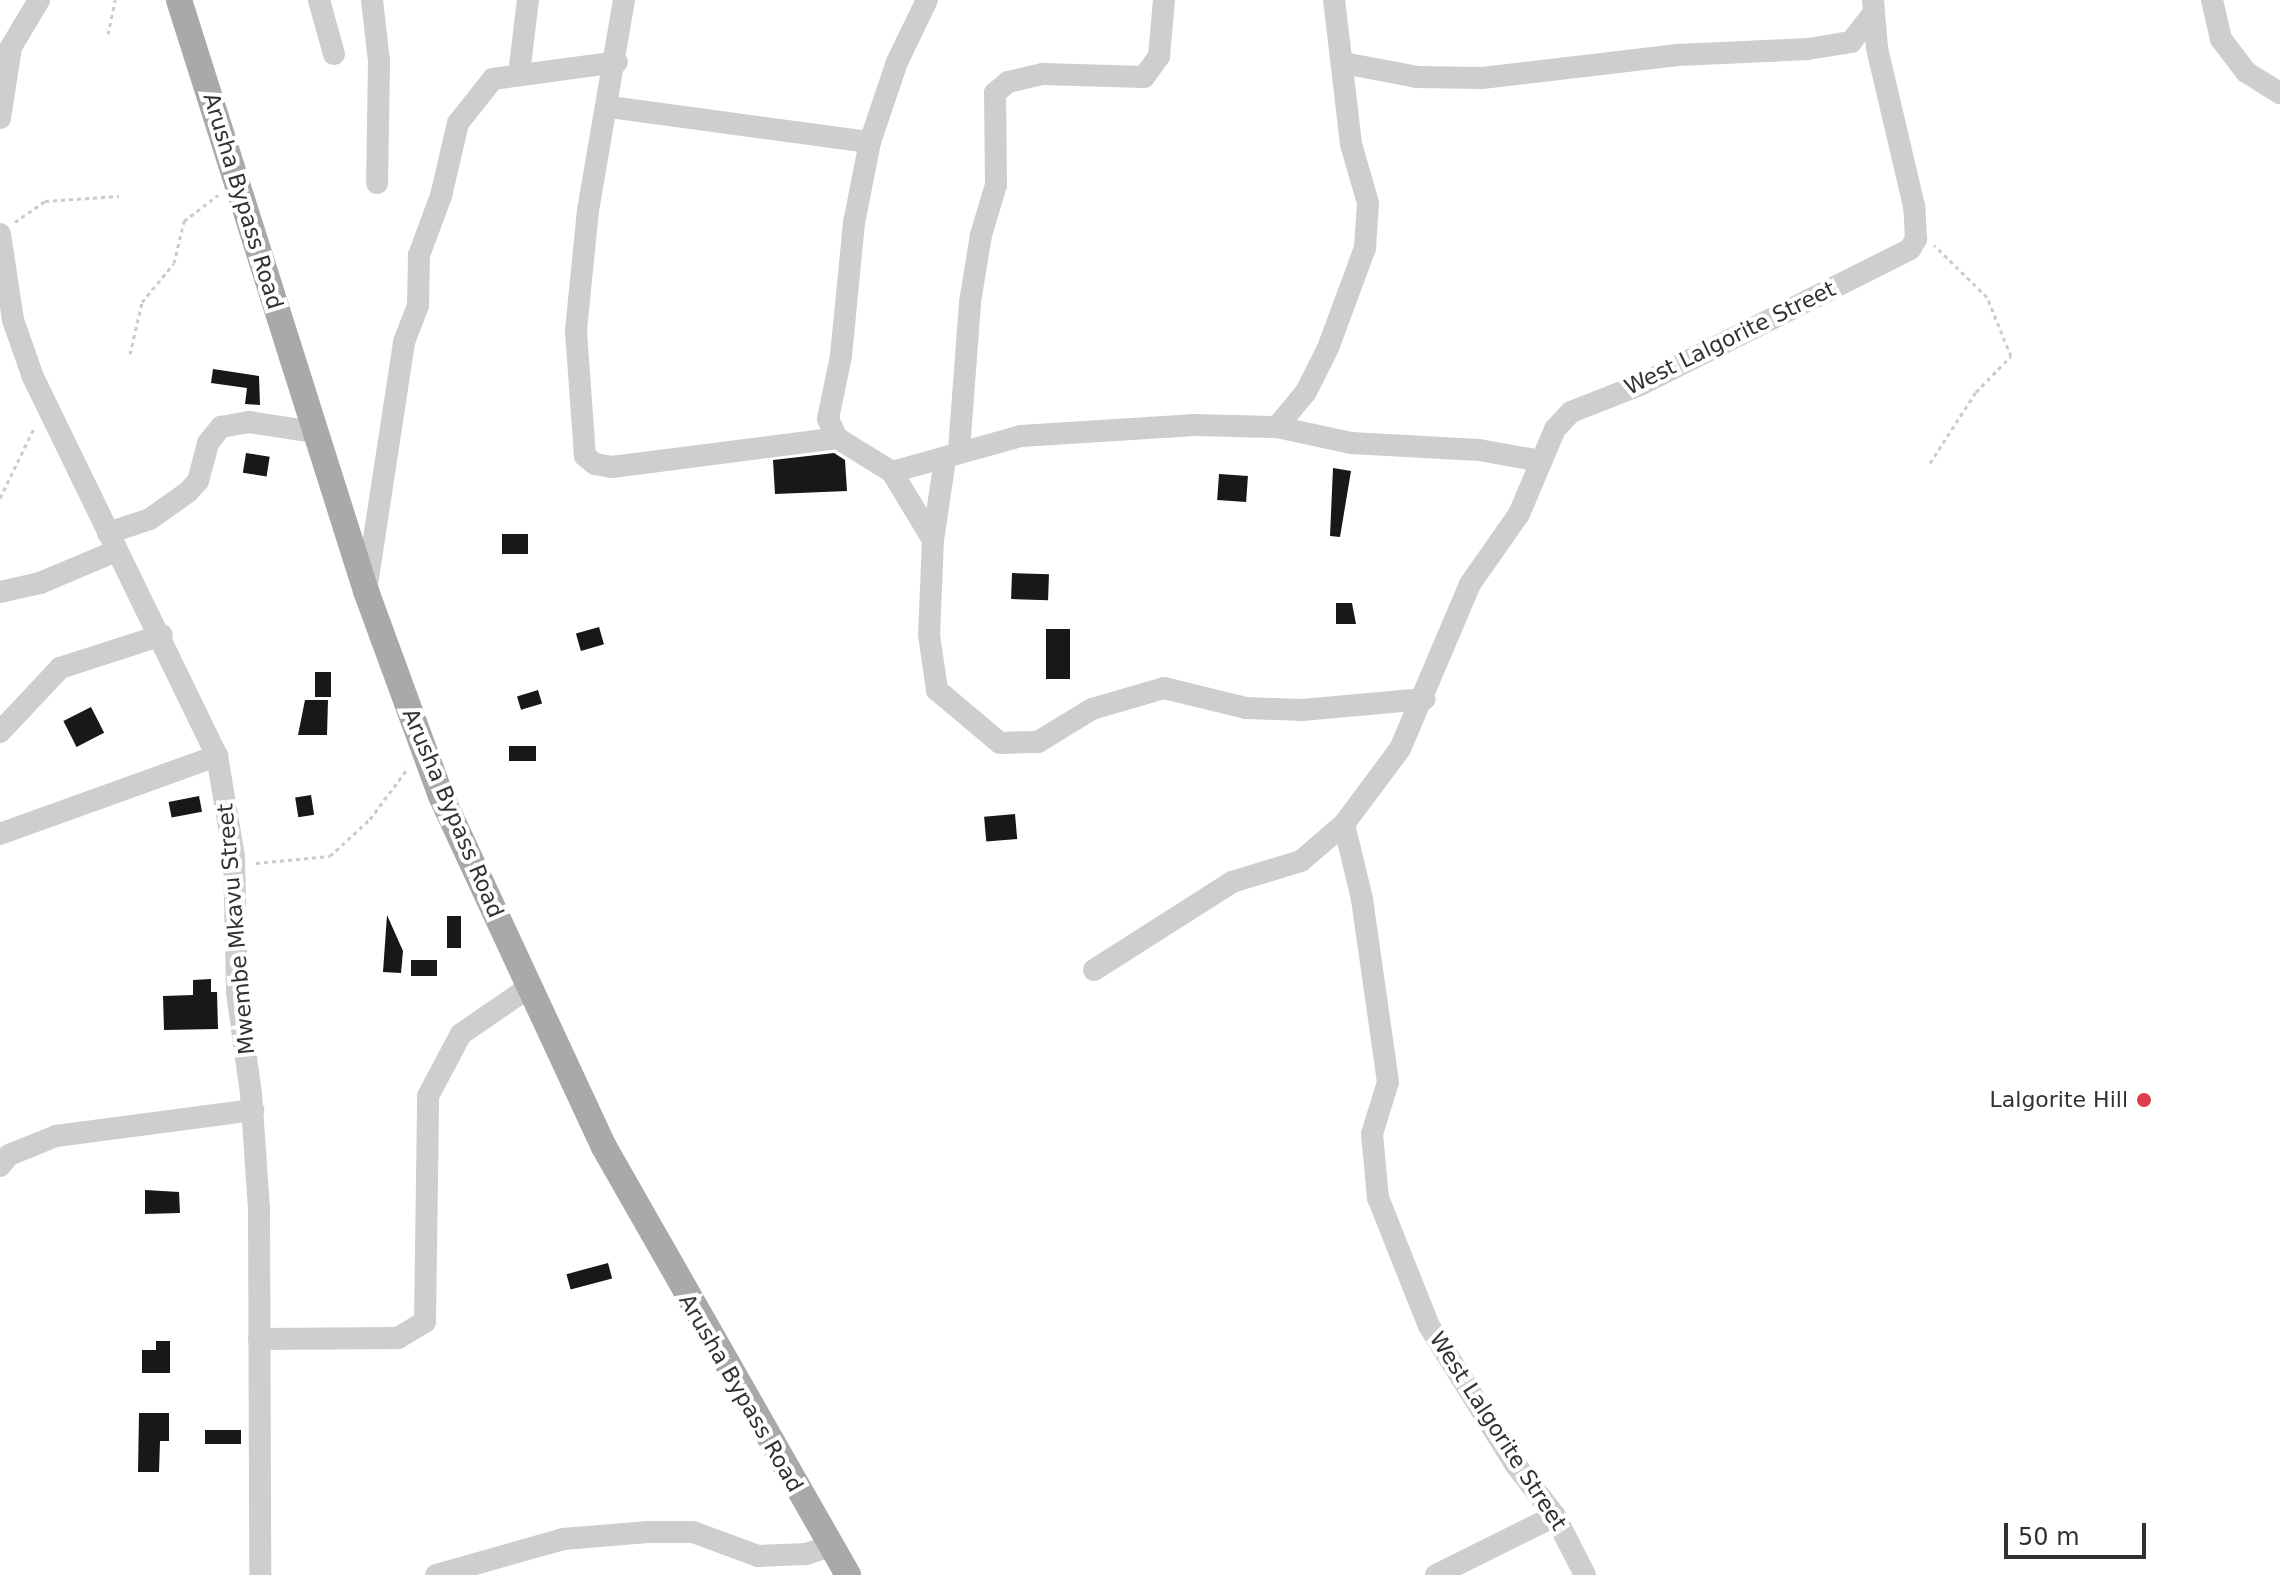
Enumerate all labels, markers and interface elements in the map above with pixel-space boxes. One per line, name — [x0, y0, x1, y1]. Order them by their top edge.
street label: Arusha Bypass Road — [198, 90, 288, 312]
street label: West Lalgorite Street — [1620, 275, 1840, 401]
street label: Arusha Bypass Road — [397, 704, 509, 922]
street label: Mwembe Mkavu Street — [212, 802, 260, 1056]
place label: Lalgorite Hill — [1990, 1087, 2128, 1113]
marker: Lalgorite Hill — [2135, 1091, 2153, 1109]
street label: Arusha Bypass Road — [673, 1289, 809, 1497]
street label: West Lalgorite Street — [1424, 1327, 1572, 1535]
scale bar — [2008, 1507, 2150, 1557]
text: 50 m — [2018, 1523, 2080, 1551]

